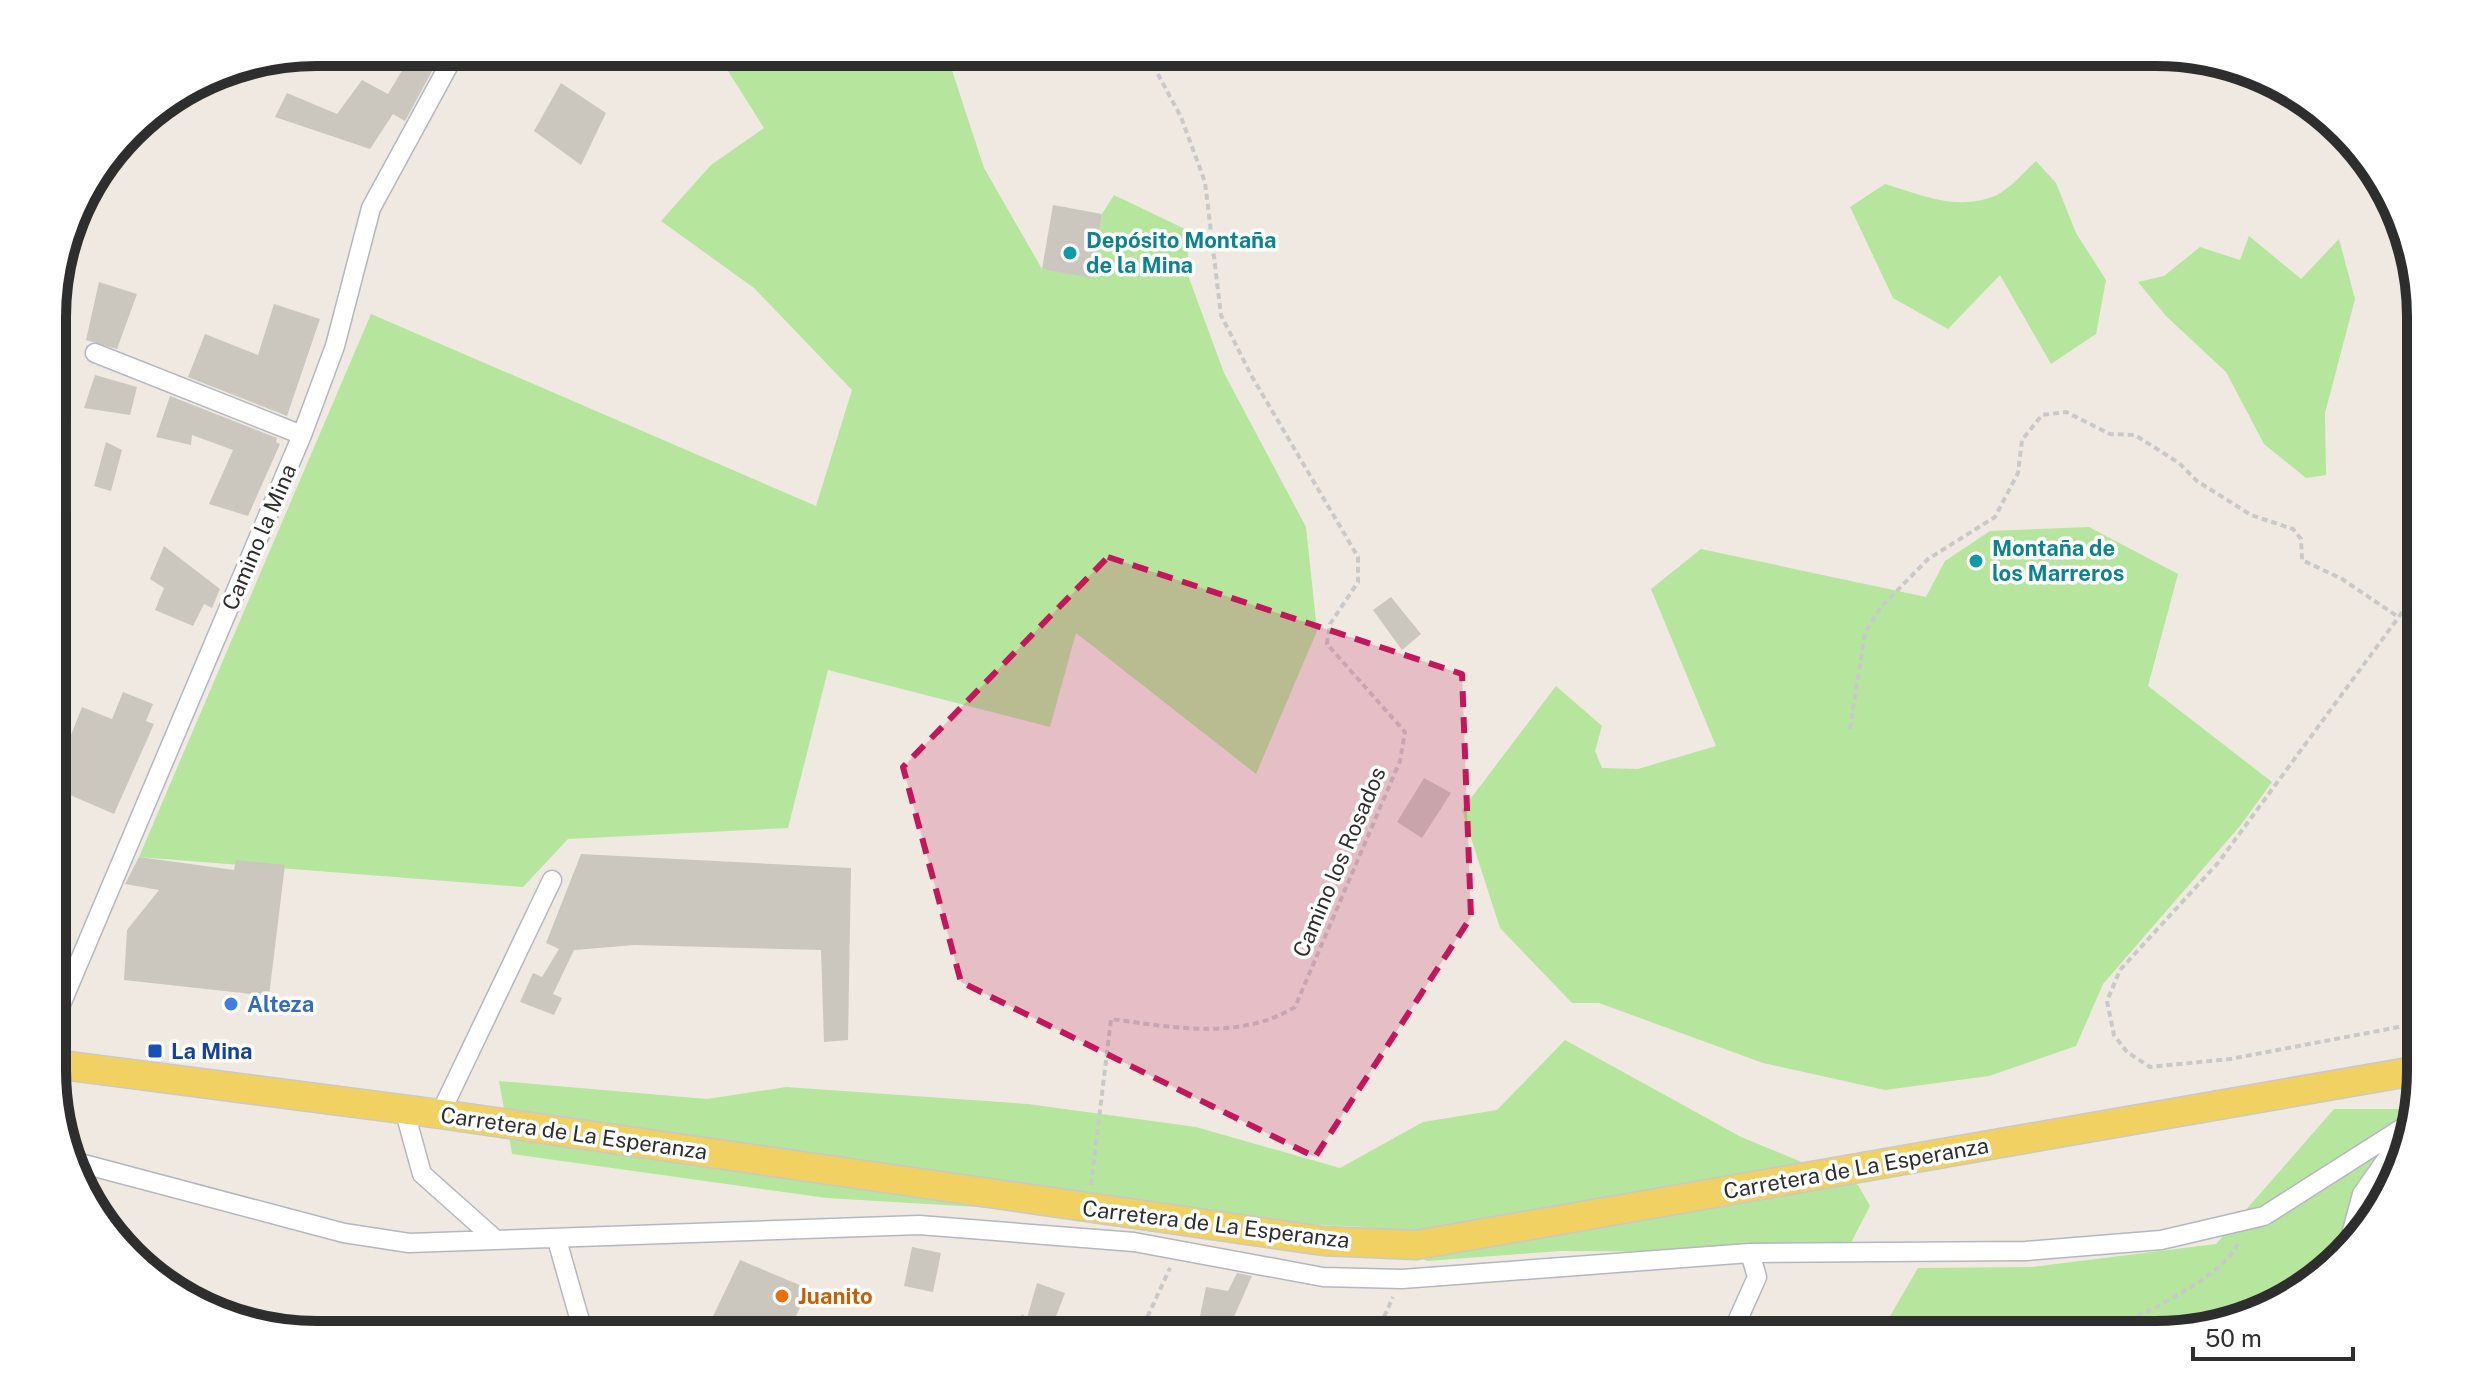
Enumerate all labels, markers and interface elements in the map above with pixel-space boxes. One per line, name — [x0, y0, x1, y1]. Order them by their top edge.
place label: Depósito Montaña de la Mina — [1086, 227, 1277, 278]
marker: Depósito Montaña de la Mina — [1061, 244, 1079, 262]
street label: Camino la Mina — [217, 460, 301, 614]
place label: Montaña de los Marreros — [1992, 535, 2124, 586]
marker: Montaña de los Marreros — [1967, 552, 1985, 570]
street label: Camino los Rosados — [1287, 763, 1391, 961]
place label: Alteza — [247, 991, 314, 1017]
marker: Alteza — [222, 995, 240, 1013]
place label: La Mina — [171, 1038, 253, 1064]
marker: La Mina — [146, 1042, 164, 1060]
street label: Carretera de La Esperanza — [439, 1101, 709, 1165]
street label: Carretera de La Esperanza — [1721, 1132, 1991, 1204]
street label: Carretera de La Esperanza — [1081, 1195, 1351, 1253]
place label: Juanito — [798, 1283, 873, 1309]
marker: Juanito — [773, 1287, 791, 1305]
scale bar — [2193, 1311, 2353, 1361]
text: 50 m — [2205, 1324, 2262, 1352]

